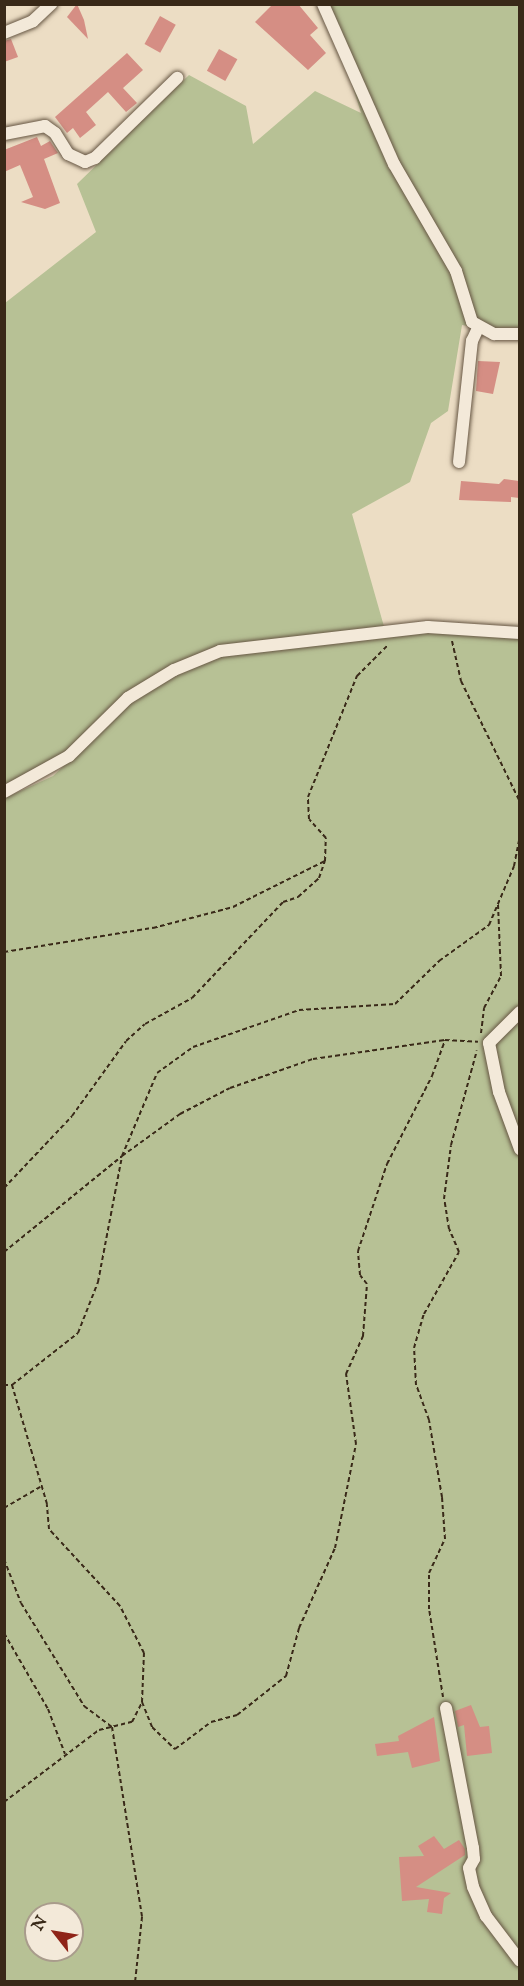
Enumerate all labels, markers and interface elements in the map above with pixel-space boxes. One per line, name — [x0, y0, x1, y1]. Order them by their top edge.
north arrow — [24, 1902, 84, 1962]
text: N — [28, 1913, 52, 1935]

